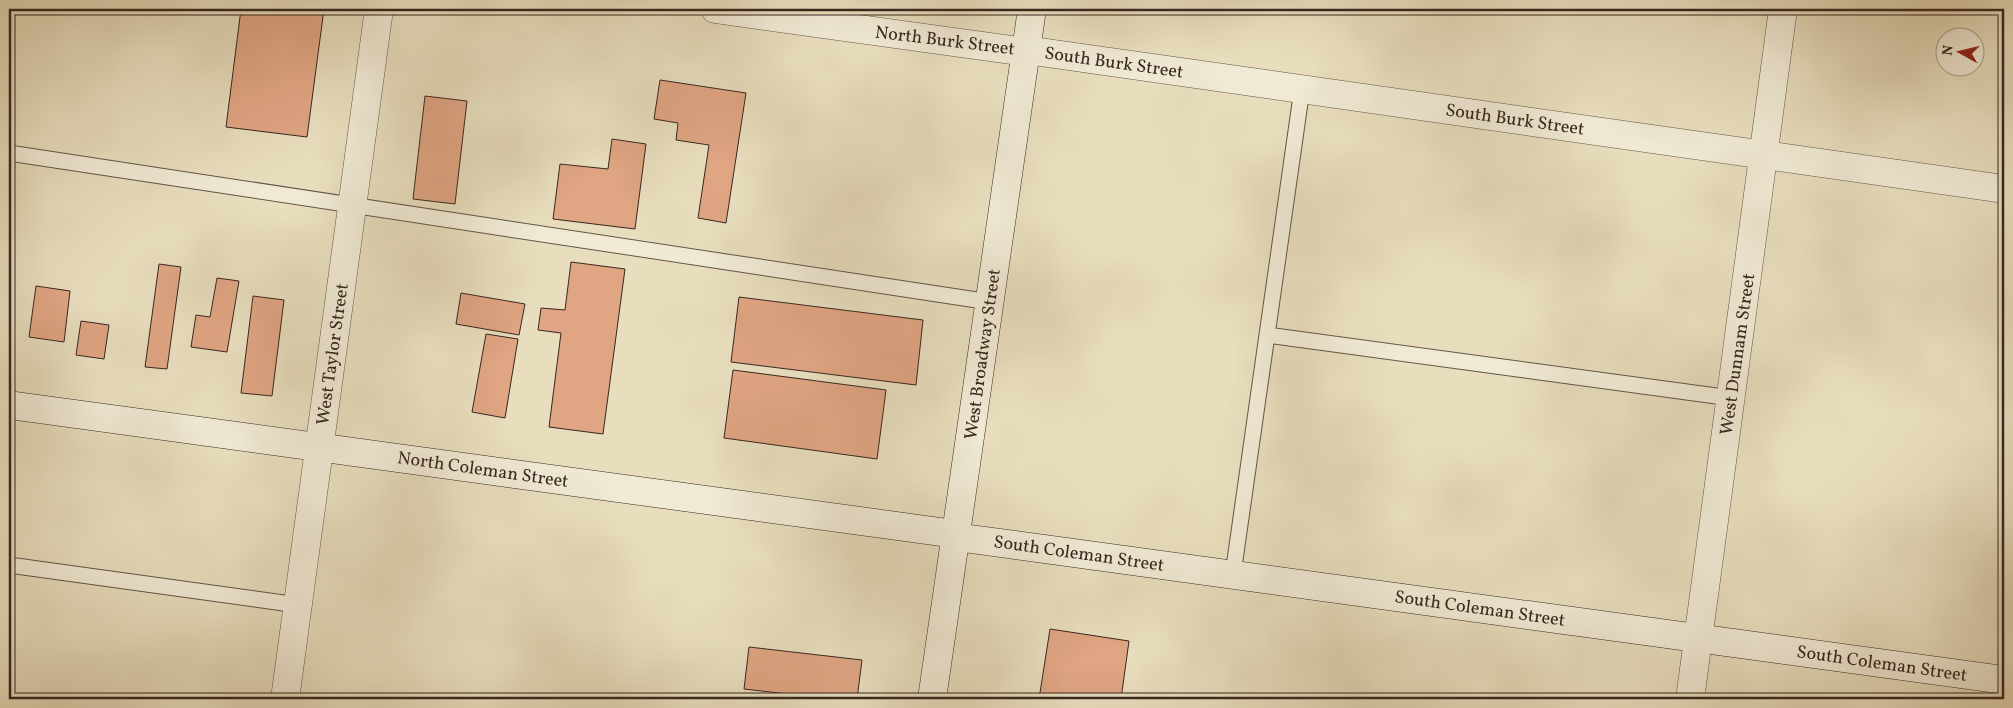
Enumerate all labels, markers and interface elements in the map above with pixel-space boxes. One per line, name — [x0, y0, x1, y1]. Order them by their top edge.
street label: North Burk Street — [874, 21, 1016, 62]
north arrow — [1936, 28, 1986, 78]
street label: South Burk Street — [1043, 41, 1185, 86]
text: N — [1938, 44, 1959, 57]
street label: South Burk Street — [1444, 98, 1586, 143]
street label: West Broadway Street — [959, 267, 1008, 441]
street label: West Dunnam Street — [1715, 272, 1762, 437]
street label: West Taylor Street — [311, 282, 356, 427]
street label: North Coleman Street — [396, 446, 570, 495]
street label: South Coleman Street — [992, 530, 1166, 579]
street label: South Coleman Street — [1393, 585, 1567, 634]
street label: South Coleman Street — [1795, 640, 1969, 689]

